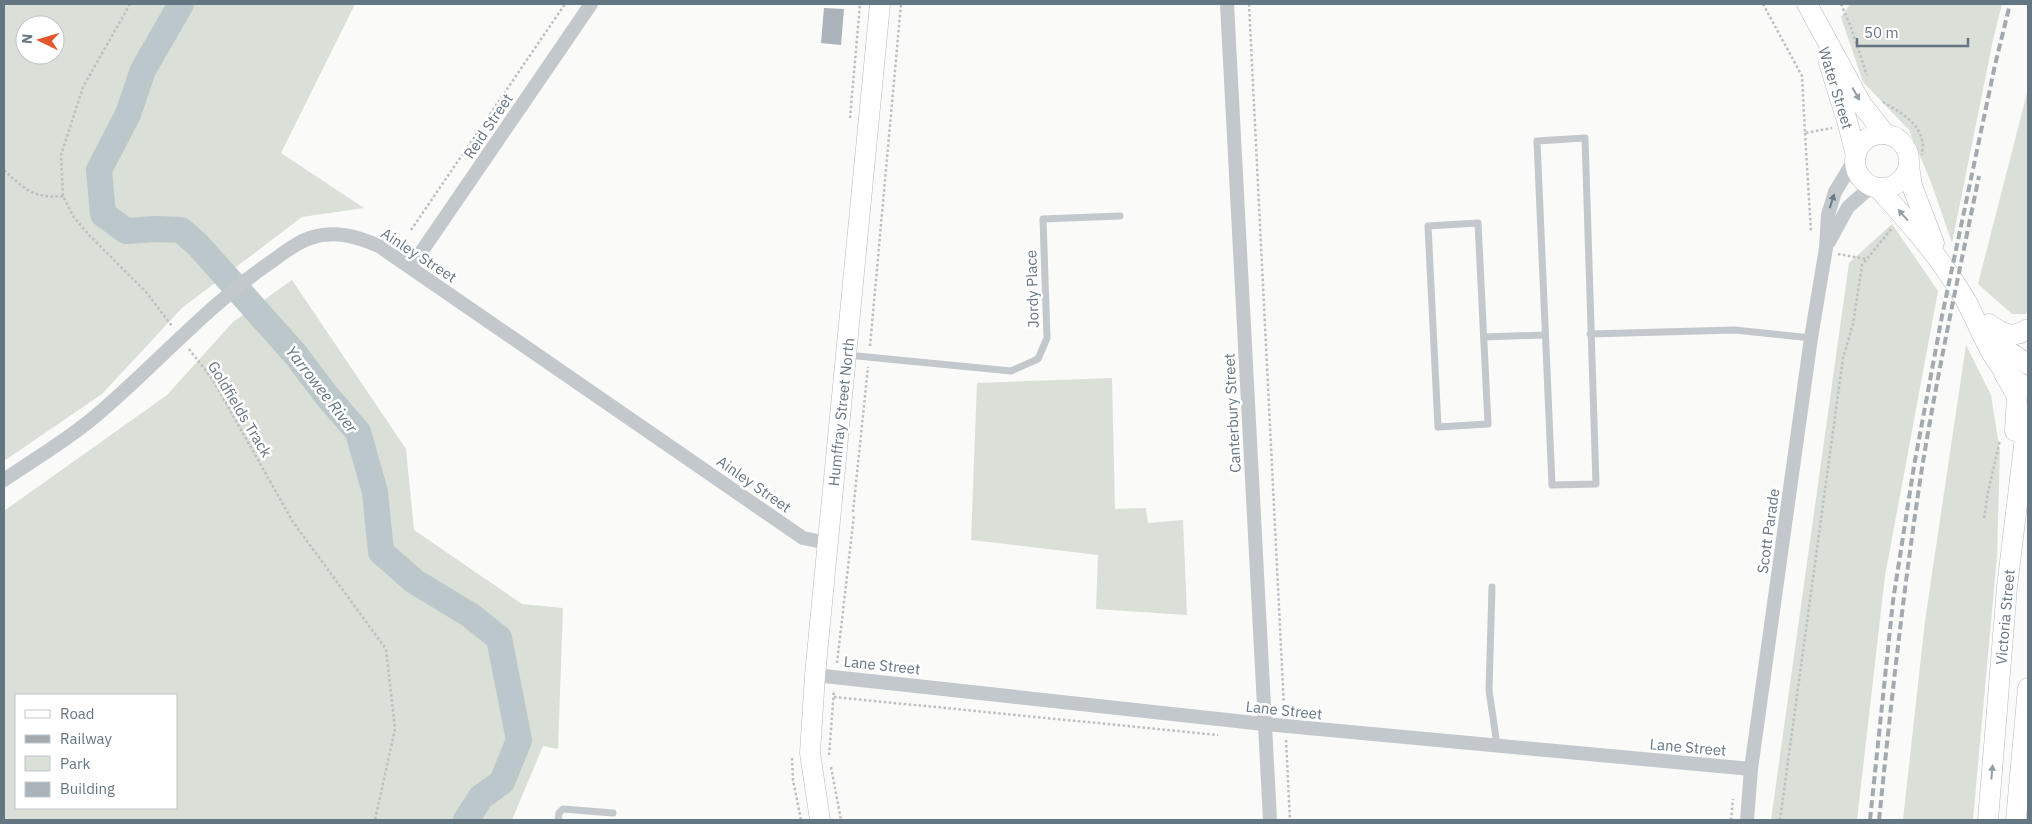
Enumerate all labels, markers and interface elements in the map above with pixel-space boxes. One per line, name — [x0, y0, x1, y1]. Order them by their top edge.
north arrow — [15, 15, 65, 65]
scale bar — [1857, 15, 1968, 47]
text: 50 m — [1864, 23, 1899, 42]
text: N — [18, 33, 36, 45]
street label: Water Street — [1815, 45, 1857, 131]
one-way arrow — [1852, 88, 1861, 101]
street label: Reid Street — [459, 90, 517, 162]
one-way arrow — [1829, 193, 1837, 208]
one-way arrow — [1898, 209, 1909, 221]
street label: Ainley Street — [378, 224, 460, 286]
street label: Jordy Place — [1021, 250, 1043, 328]
street label: Humffray Street North — [824, 337, 858, 487]
water label: Yarrowee River — [282, 341, 363, 438]
street label: Canterbury Street — [1219, 353, 1245, 473]
street label: Goldfields Track — [204, 357, 276, 461]
street label: Ainley Street — [713, 451, 795, 517]
street label: Scott Parade — [1753, 487, 1783, 575]
street label: Victoria Street — [1991, 568, 2019, 666]
street label: Lane Street — [843, 652, 921, 678]
legend — [15, 694, 178, 809]
street label: Lane Street — [1245, 697, 1323, 723]
text: Road — [60, 704, 95, 723]
text: Railway — [60, 729, 113, 748]
street label: Lane Street — [1649, 734, 1727, 760]
text: Park — [60, 754, 90, 773]
one-way arrow — [1988, 763, 1996, 779]
text: Building — [60, 779, 115, 798]

